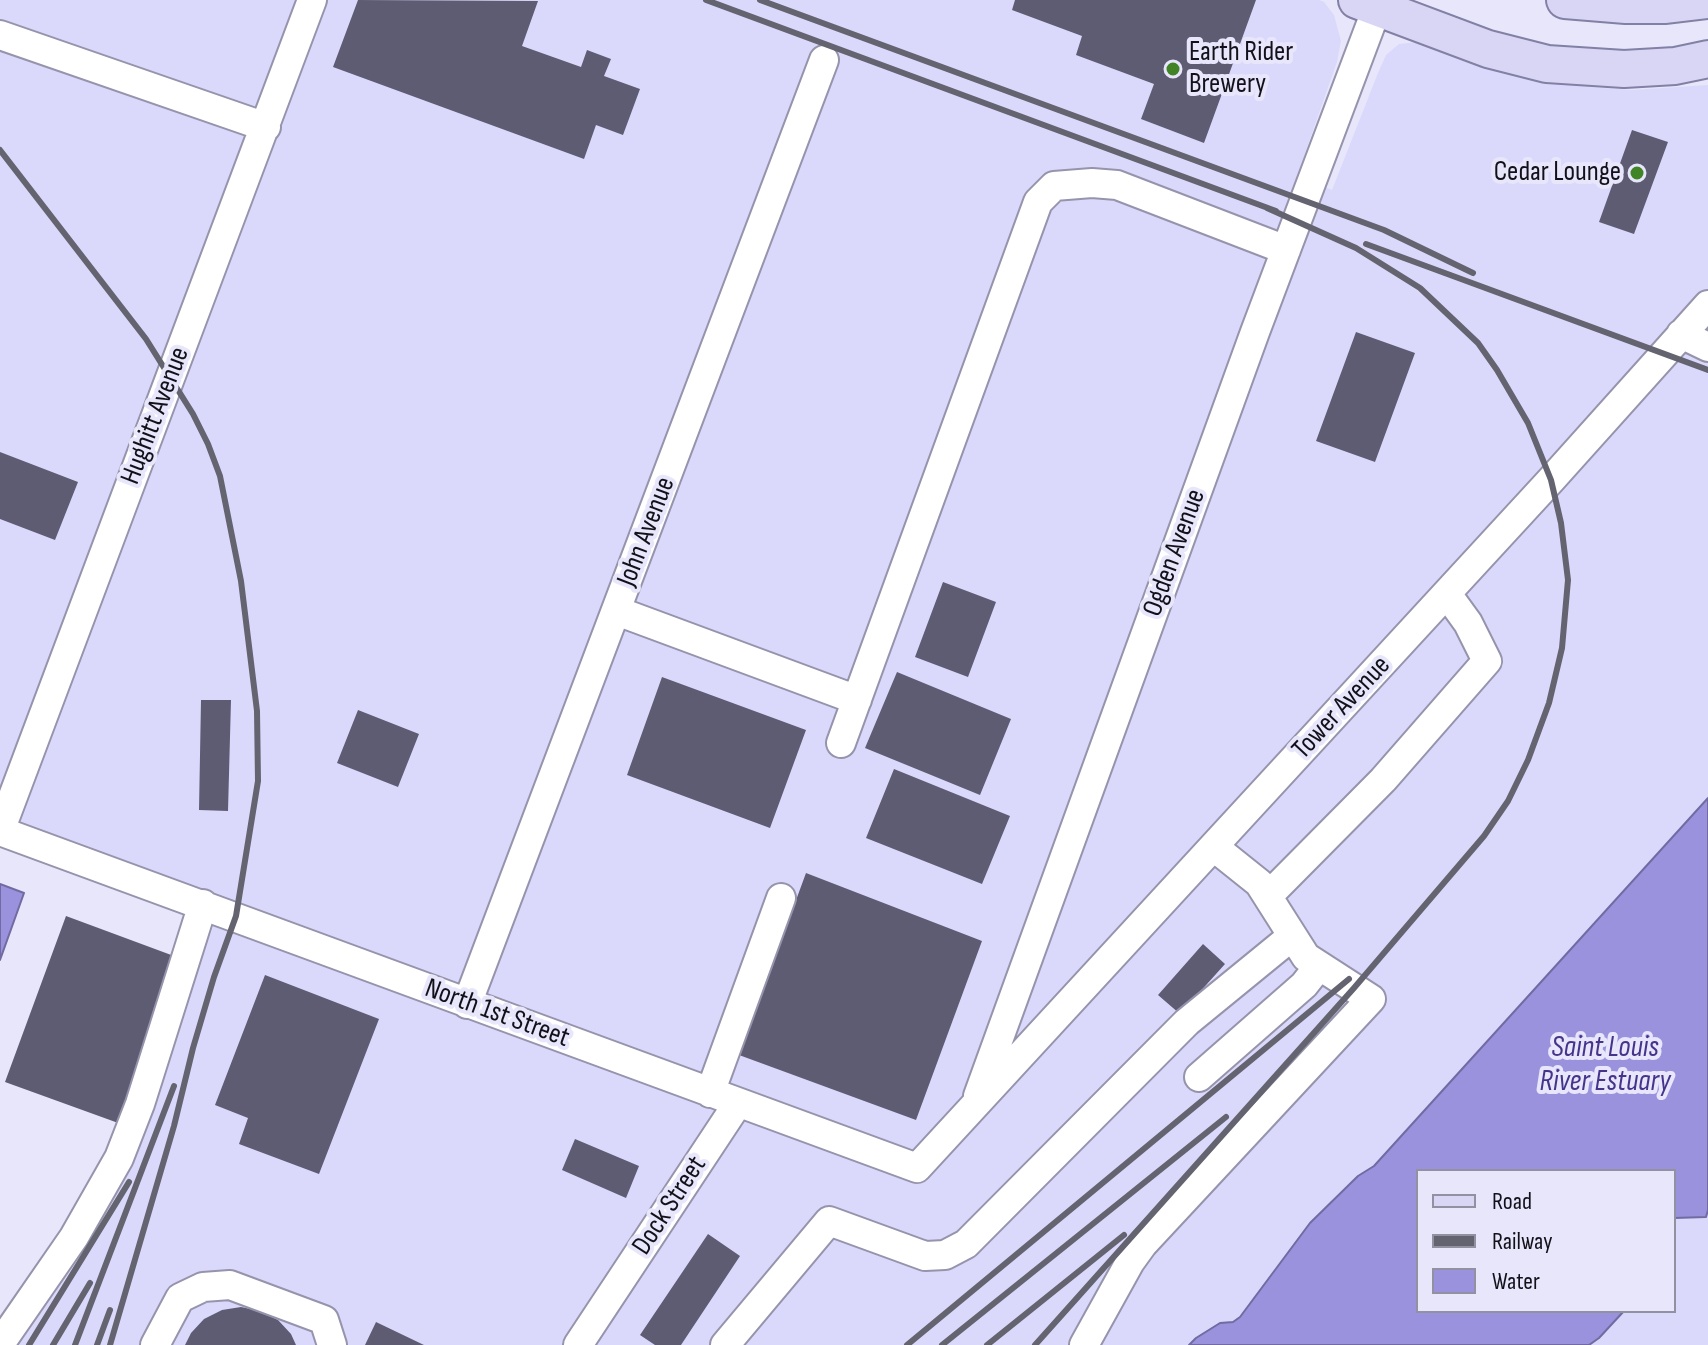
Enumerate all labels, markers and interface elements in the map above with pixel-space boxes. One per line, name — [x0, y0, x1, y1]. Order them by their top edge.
place label: Earth Rider Brewery — [1189, 36, 1293, 102]
marker: Earth Rider Brewery — [1164, 60, 1182, 78]
place label: Cedar Lounge — [1494, 156, 1621, 190]
marker: Cedar Lounge — [1628, 164, 1646, 182]
street label: Hughitt Avenue — [114, 343, 198, 489]
street label: John Avenue — [611, 473, 683, 591]
street label: Ogden Avenue — [1137, 485, 1213, 621]
street label: Tower Avenue — [1286, 649, 1398, 767]
street label: North 1st Street — [420, 972, 574, 1056]
water label: Saint Louis River Estuary — [1540, 1030, 1670, 1100]
street label: Dock Street — [626, 1150, 714, 1262]
legend — [1416, 1169, 1676, 1313]
text: Road — [1492, 1187, 1532, 1216]
text: Railway — [1492, 1227, 1552, 1256]
text: Water — [1492, 1267, 1540, 1296]

